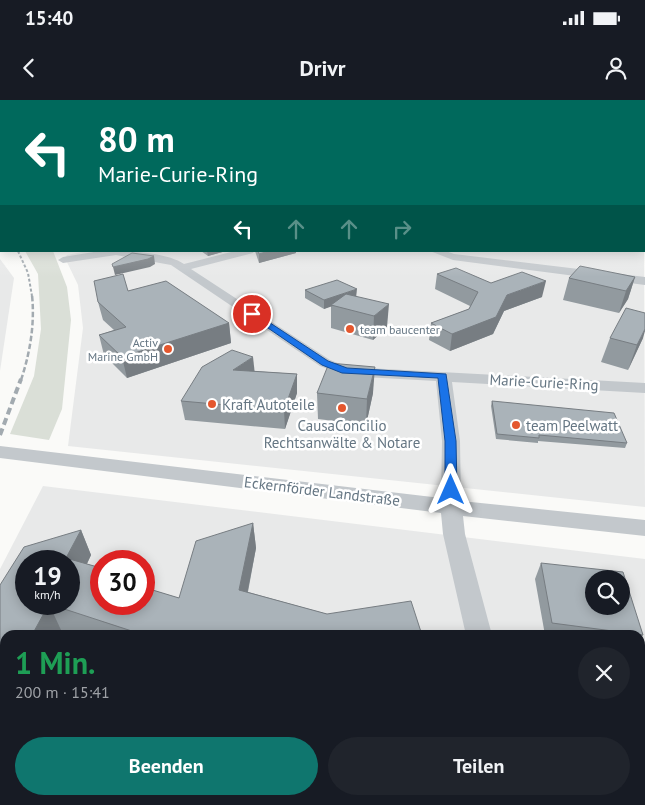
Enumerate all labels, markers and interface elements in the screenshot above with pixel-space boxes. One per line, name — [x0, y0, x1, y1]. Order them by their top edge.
text: 15:40 — [25, 6, 73, 30]
icon: back — [15, 54, 43, 82]
text: Drivr — [299, 54, 346, 82]
icon: person — [602, 54, 630, 82]
text: 80 m — [98, 116, 175, 162]
icon: left — [15, 120, 80, 185]
text: Marie-Curie-Ring — [98, 160, 258, 188]
icon: left — [229, 215, 257, 243]
icon: ahead — [282, 215, 310, 243]
icon: ahead — [335, 215, 363, 243]
icon: right — [388, 215, 416, 243]
pin — [231, 293, 273, 335]
icon: arrive — [238, 300, 266, 328]
place label: team baucenter — [360, 322, 440, 337]
marker: team baucenter — [344, 323, 356, 335]
place label: Activ Marine GmbH — [88, 335, 158, 364]
marker: Activ Marine GmbH — [162, 343, 174, 355]
street label: Marie-Curie-Ring — [489, 370, 599, 394]
place label: Kraft Autoteile — [222, 395, 315, 414]
marker: Kraft Autoteile — [206, 398, 218, 410]
marker: CausaConcilio Rechtsanwälte & Notare — [336, 402, 348, 414]
place label: CausaConcilio Rechtsanwälte & Notare — [264, 416, 420, 452]
place label: team Peelwatt — [526, 416, 618, 435]
marker: team Peelwatt — [510, 419, 522, 431]
position arrow — [424, 463, 476, 515]
street label: Eckernförder Landstraße — [243, 472, 401, 510]
speed limit sign: 30 — [90, 550, 155, 615]
text: 19 — [33, 560, 62, 592]
map controls — [585, 570, 630, 615]
button: search — [585, 570, 630, 615]
text: km/h — [34, 587, 61, 602]
text: 1 Min. — [15, 643, 95, 682]
button: close — [578, 647, 630, 699]
text: 200 m · 15:41 — [15, 682, 110, 702]
button: Beenden — [15, 737, 318, 795]
button: Teilen — [328, 737, 630, 795]

